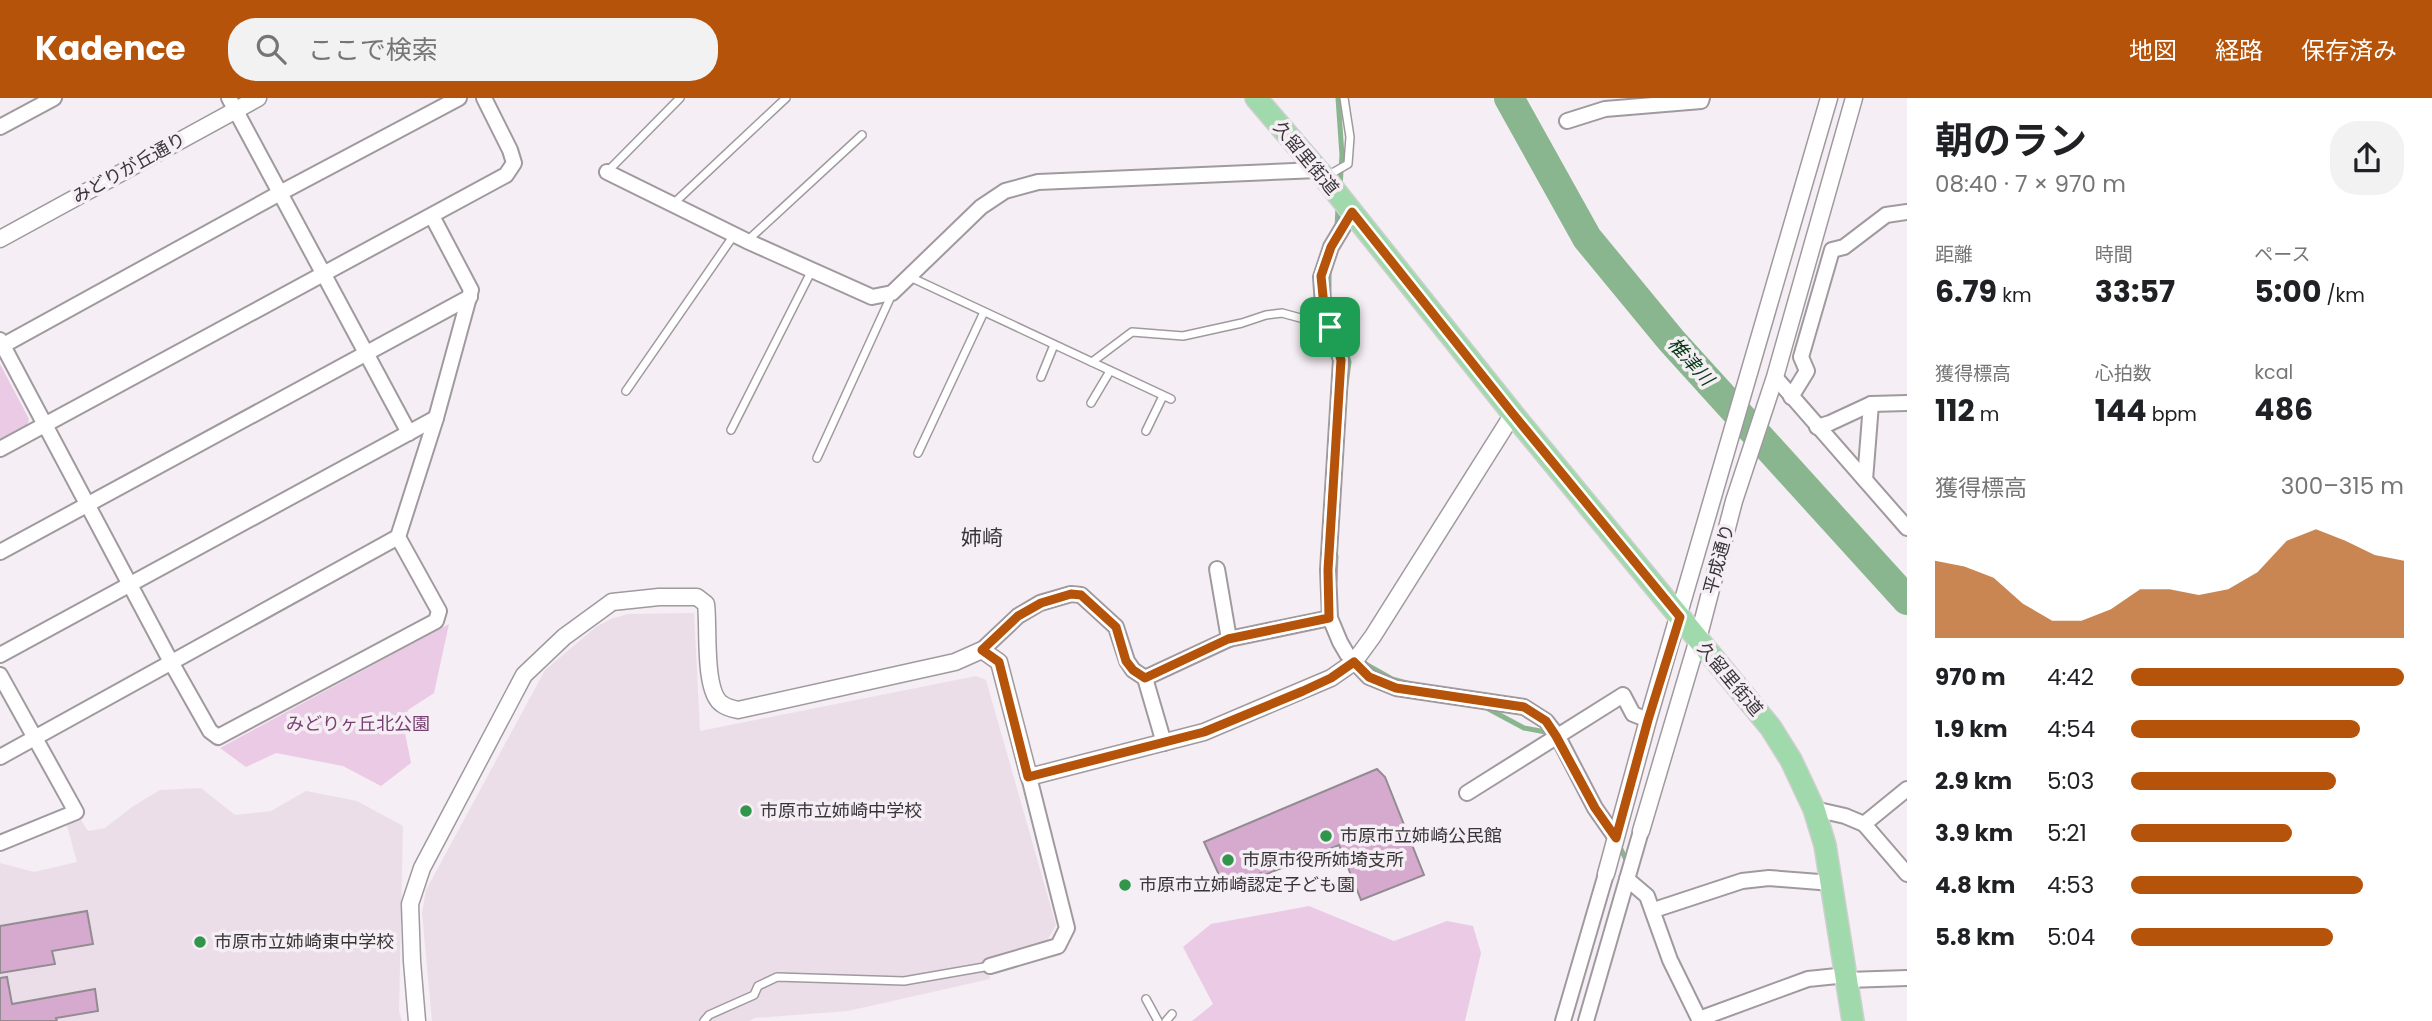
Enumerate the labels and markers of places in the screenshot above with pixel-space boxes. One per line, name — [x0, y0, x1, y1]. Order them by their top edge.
pin — [1300, 297, 1360, 357]
place label: 市原市立姉崎中学校 — [760, 798, 922, 823]
marker: 市原市立姉崎中学校 — [738, 803, 754, 819]
place label: 市原市立姉崎公民館 — [1340, 823, 1502, 848]
marker: 市原市立姉崎公民館 — [1318, 828, 1334, 844]
place label: 市原市役所姉埼支所 — [1242, 847, 1404, 872]
marker: 市原市役所姉埼支所 — [1220, 852, 1236, 868]
place label: 市原市立姉崎認定子ども園 — [1139, 872, 1355, 897]
marker: 市原市立姉崎認定子ども園 — [1117, 877, 1133, 893]
place label: 市原市立姉崎東中学校 — [214, 929, 394, 954]
marker: 市原市立姉崎東中学校 — [192, 934, 208, 950]

